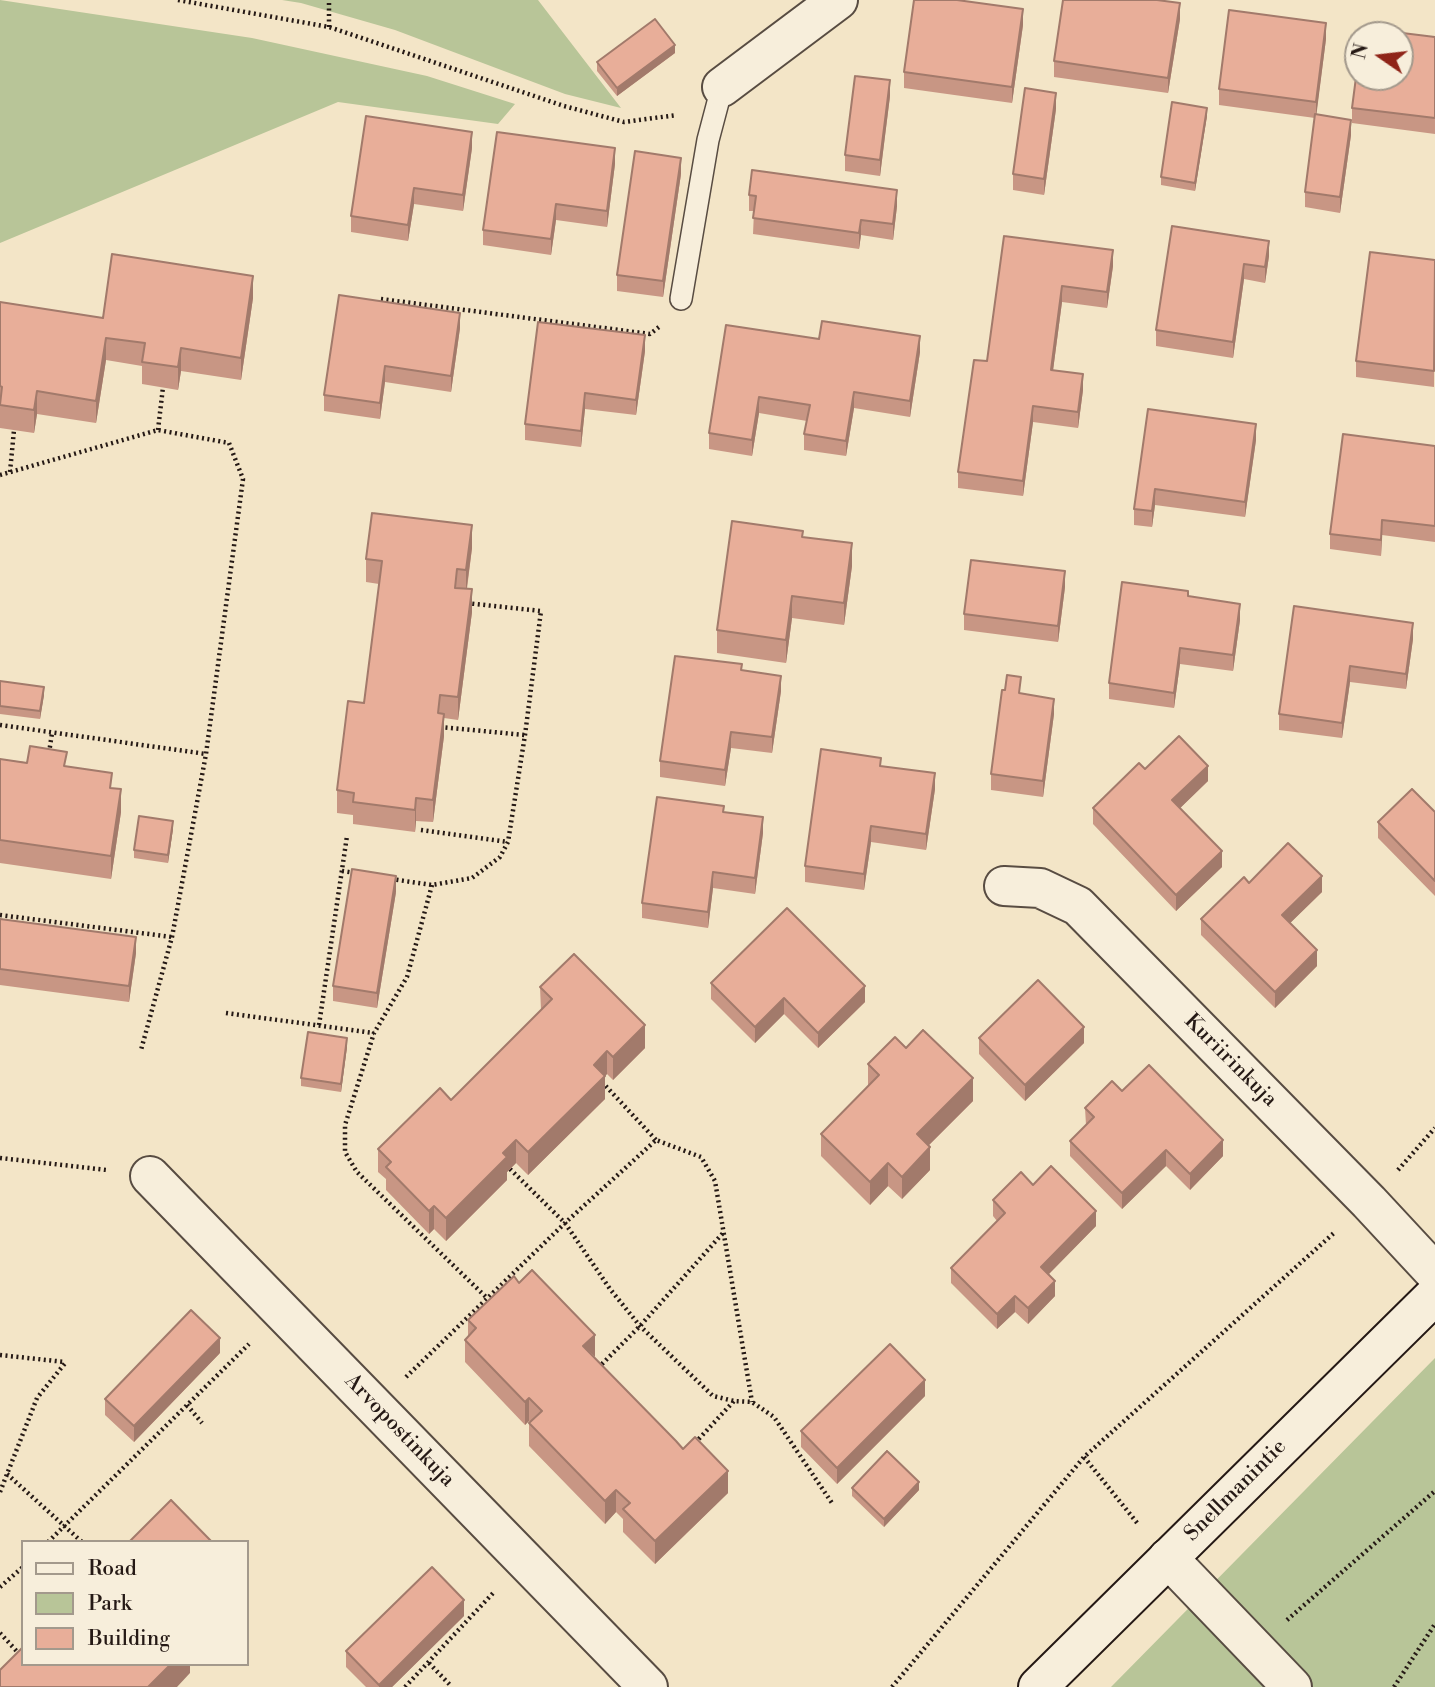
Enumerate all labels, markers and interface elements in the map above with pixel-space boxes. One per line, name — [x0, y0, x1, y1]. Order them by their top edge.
north arrow — [1344, 21, 1414, 91]
text: N — [1347, 41, 1374, 62]
street label: Kuriirinkuja — [1178, 1009, 1282, 1113]
street label: Arvopostinkuja — [339, 1369, 459, 1493]
street label: Snellmanintie — [1180, 1435, 1292, 1547]
legend — [21, 1540, 248, 1666]
text: Road — [88, 1556, 137, 1582]
text: Park — [88, 1591, 132, 1617]
text: Building — [88, 1626, 170, 1652]

